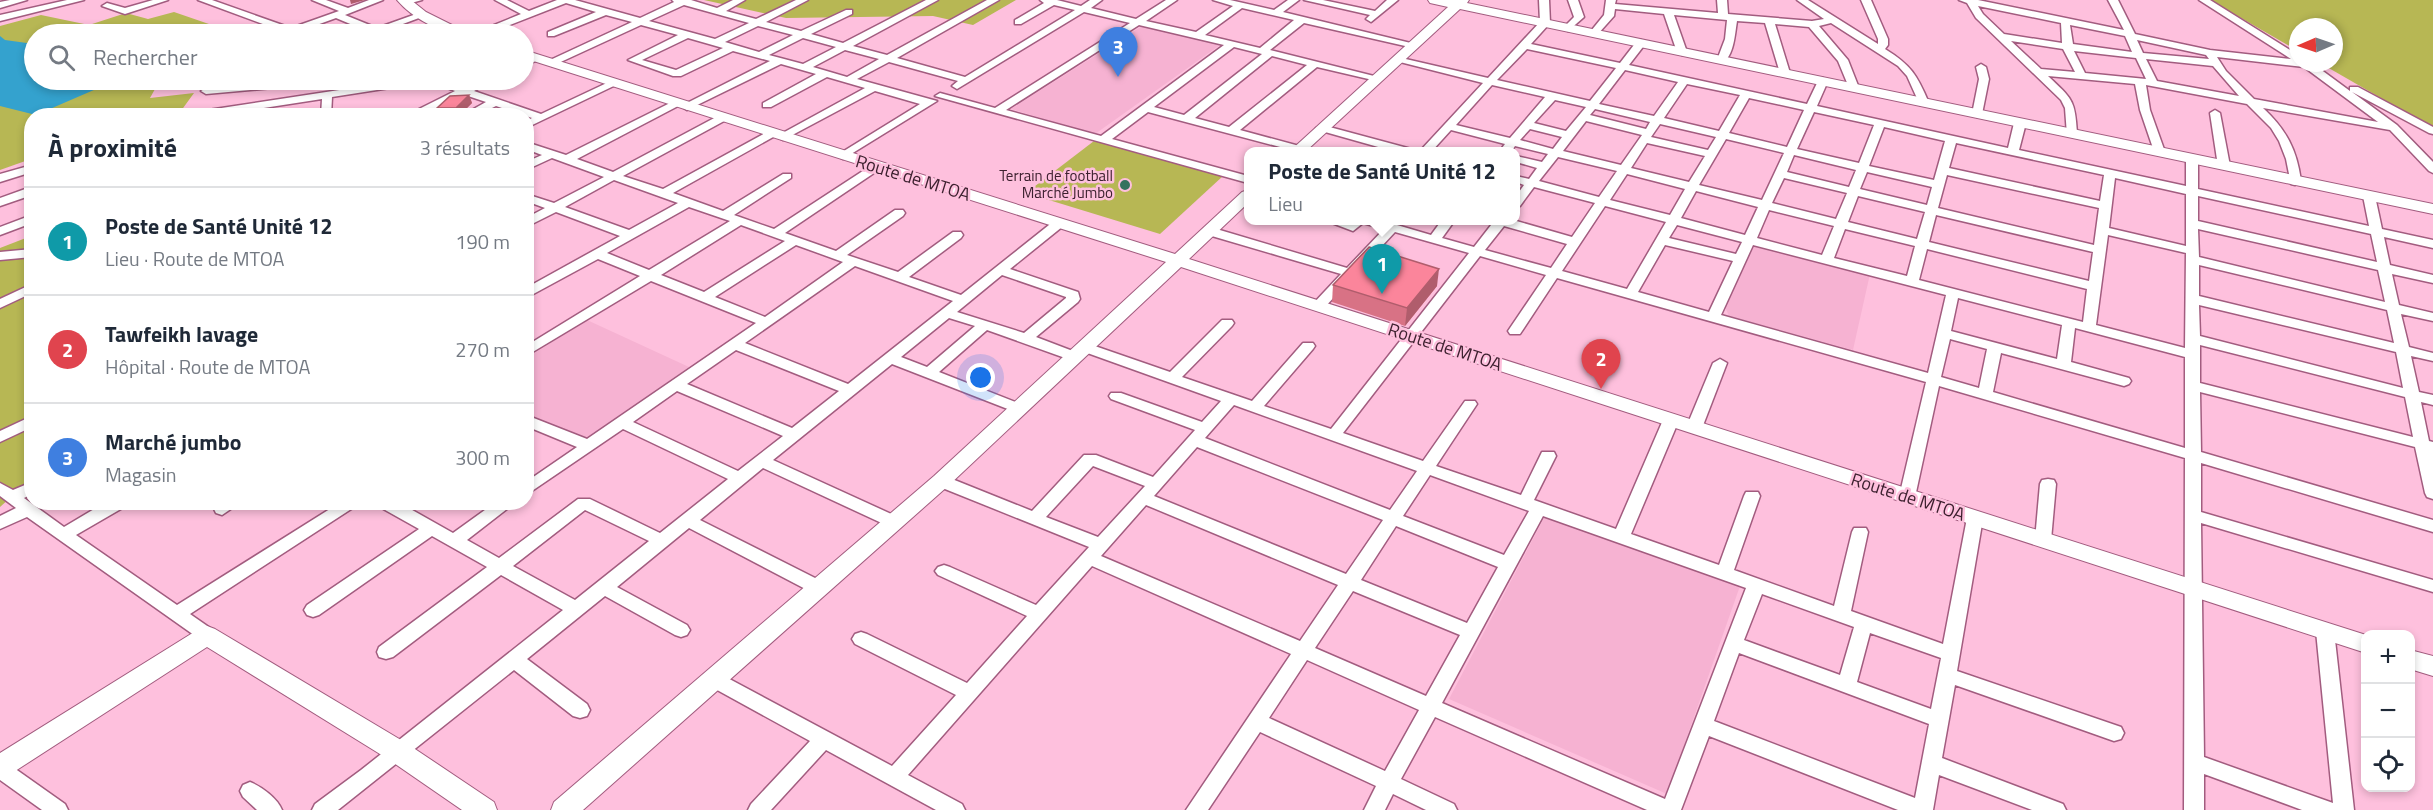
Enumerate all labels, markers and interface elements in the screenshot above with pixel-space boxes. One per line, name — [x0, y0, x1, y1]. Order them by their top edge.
north arrow — [2289, 18, 2343, 72]
search box — [24, 24, 534, 90]
pin: 3 — [1098, 28, 1138, 77]
text: Rechercher — [93, 40, 198, 74]
icon: search — [45, 41, 78, 74]
text: À proximité — [48, 128, 177, 167]
text: 3 résultats — [420, 132, 510, 163]
street label: Route de MTOA — [853, 147, 974, 208]
popup — [1244, 147, 1520, 225]
text: Poste de Santé Unité 12 — [1268, 154, 1496, 188]
place label: Terrain de football Marché Jumbo — [999, 164, 1113, 204]
marker: Terrain de football Marché Jumbo — [1118, 178, 1132, 192]
text: Lieu — [1268, 188, 1303, 219]
text: Poste de Santé Unité 12 — [105, 209, 333, 243]
text: 1 — [62, 226, 73, 257]
text: 190 m — [455, 226, 510, 257]
text: Lieu · Route de MTOA — [105, 243, 285, 274]
pin: 1 — [1362, 244, 1402, 294]
street label: Route de MTOA — [1385, 315, 1506, 378]
text: Tawfeikh lavage — [105, 317, 258, 351]
text: 2 — [62, 334, 73, 365]
text: 270 m — [455, 334, 510, 365]
pin: 2 — [1582, 340, 1620, 389]
text: Hôpital · Route de MTOA — [105, 351, 310, 382]
your location — [966, 363, 995, 392]
text: Marché jumbo — [105, 425, 241, 459]
text: 3 — [62, 442, 73, 473]
text: 300 m — [455, 442, 510, 473]
text: Magasin — [105, 459, 177, 490]
street label: Route de MTOA — [1848, 465, 1969, 528]
map controls — [2361, 630, 2415, 792]
button: + — [2361, 630, 2415, 684]
button: − — [2361, 684, 2415, 738]
button: locate — [2361, 738, 2415, 792]

